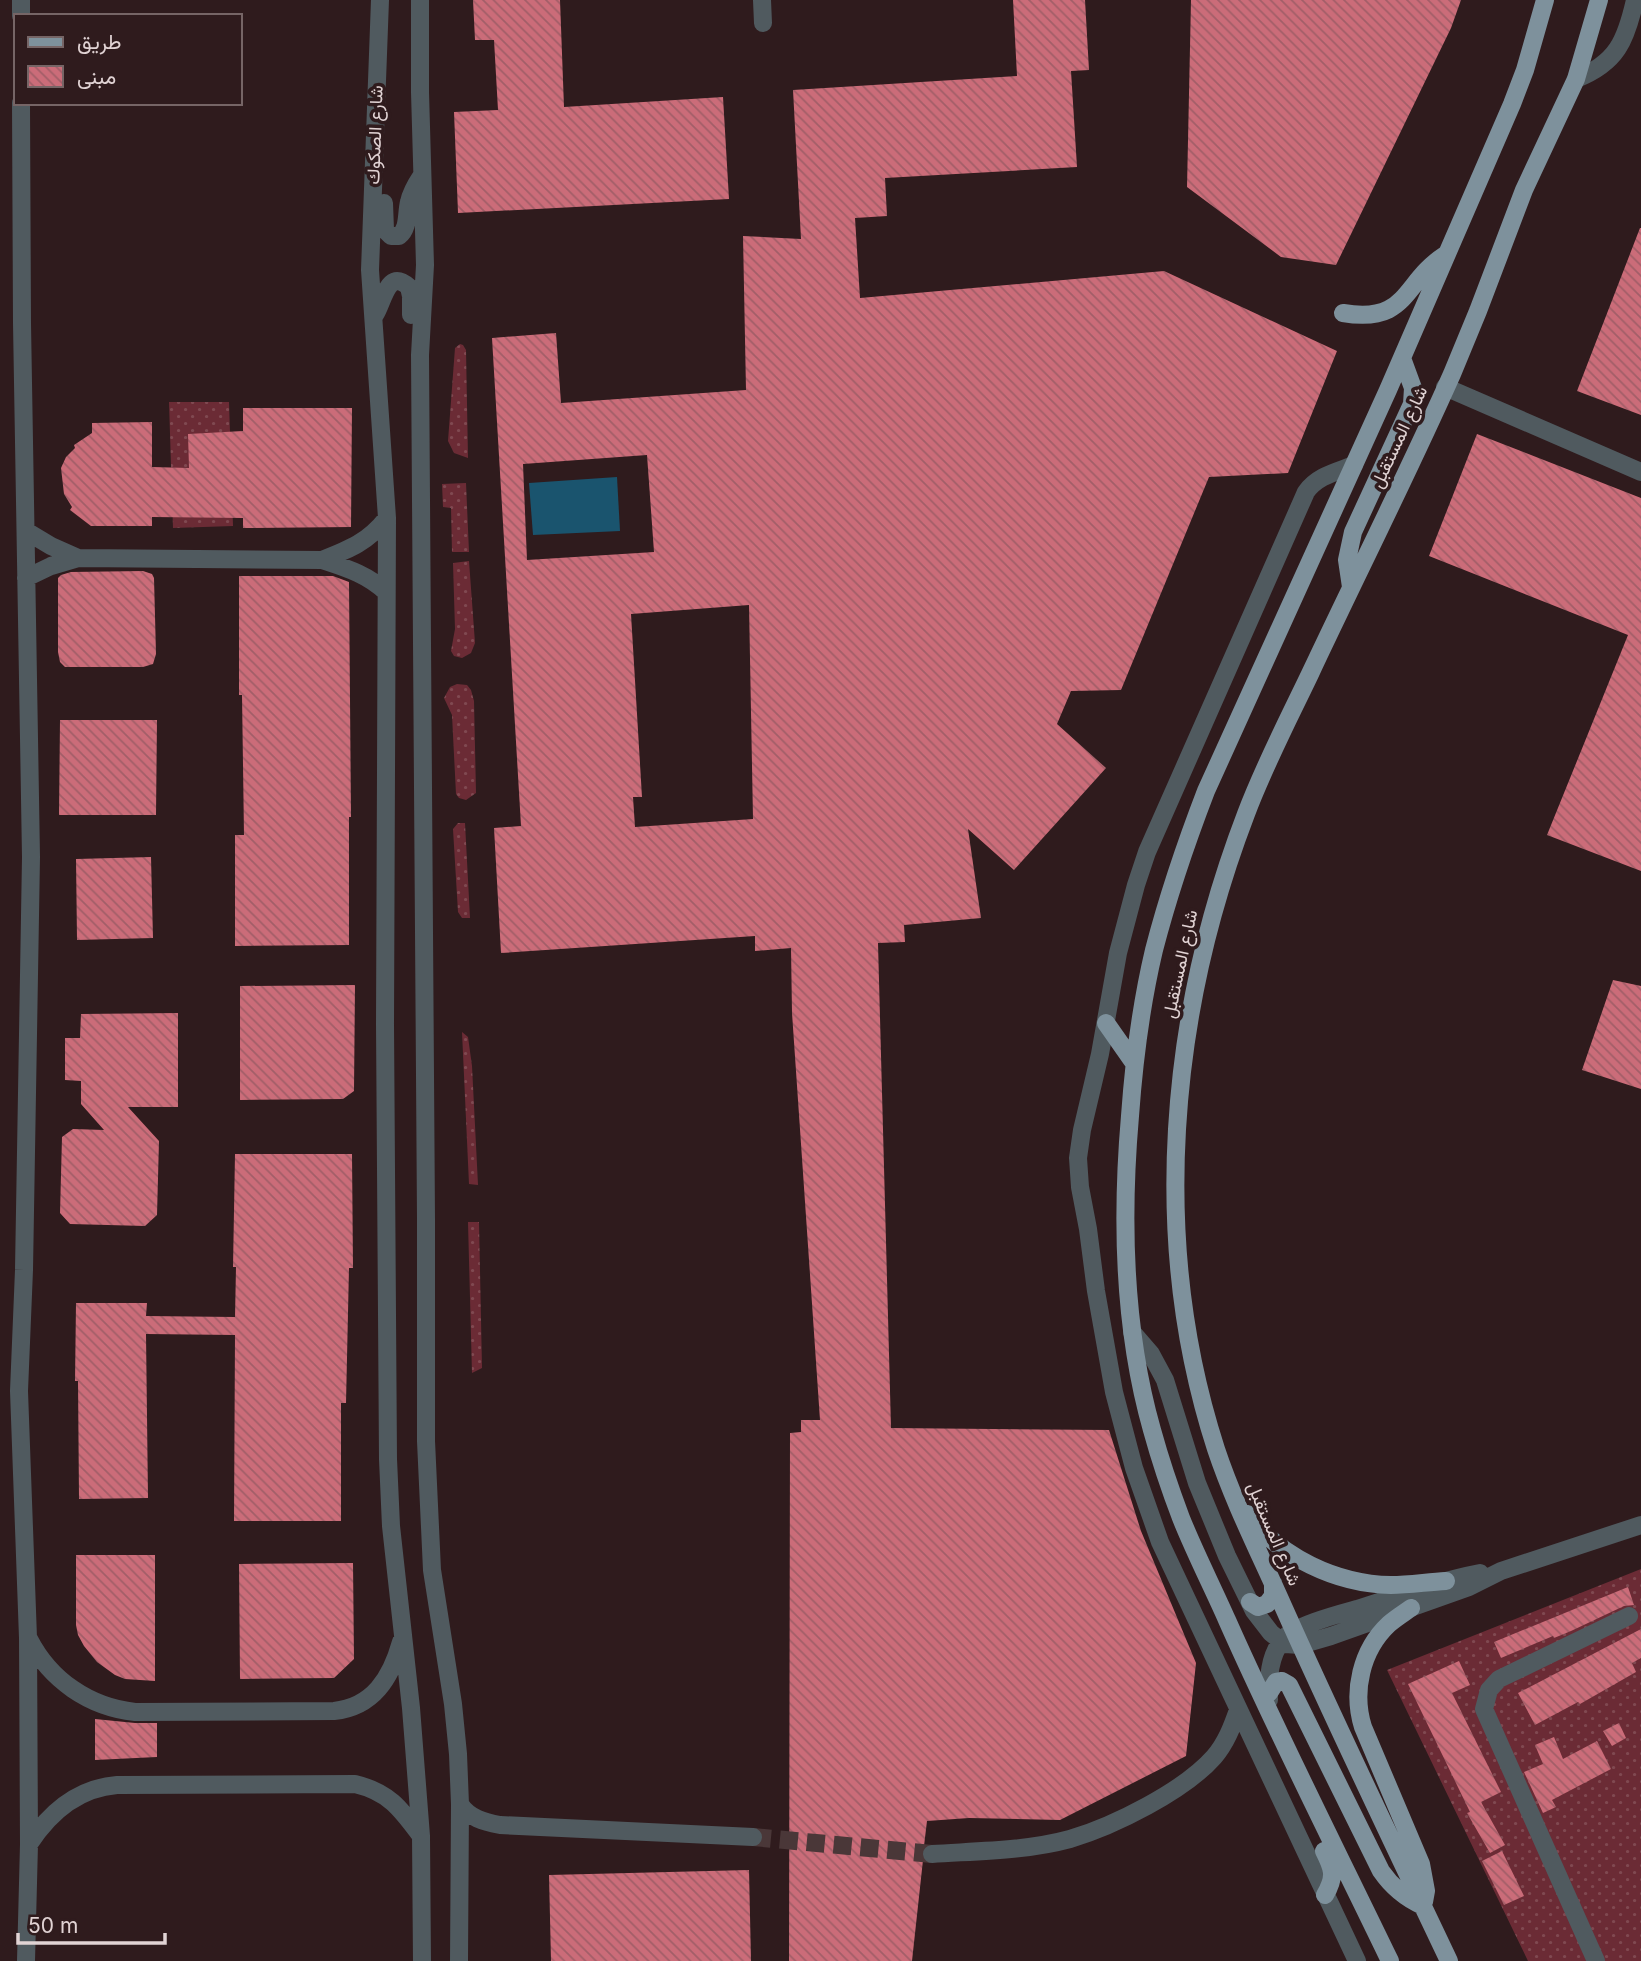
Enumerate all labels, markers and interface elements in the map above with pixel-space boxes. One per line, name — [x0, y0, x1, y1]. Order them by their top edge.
legend — [14, 14, 242, 105]
text: طريق — [77, 29, 122, 55]
text: مبنى — [77, 64, 116, 89]
street label: شارع الصكوك — [362, 85, 389, 185]
street label: شارع المستقبل — [1366, 382, 1433, 492]
street label: شارع المستقبل — [1158, 908, 1203, 1020]
street label: شارع المستقبل — [1241, 1479, 1306, 1589]
scale bar — [18, 1902, 164, 1946]
text: 50 m — [28, 1913, 78, 1938]

